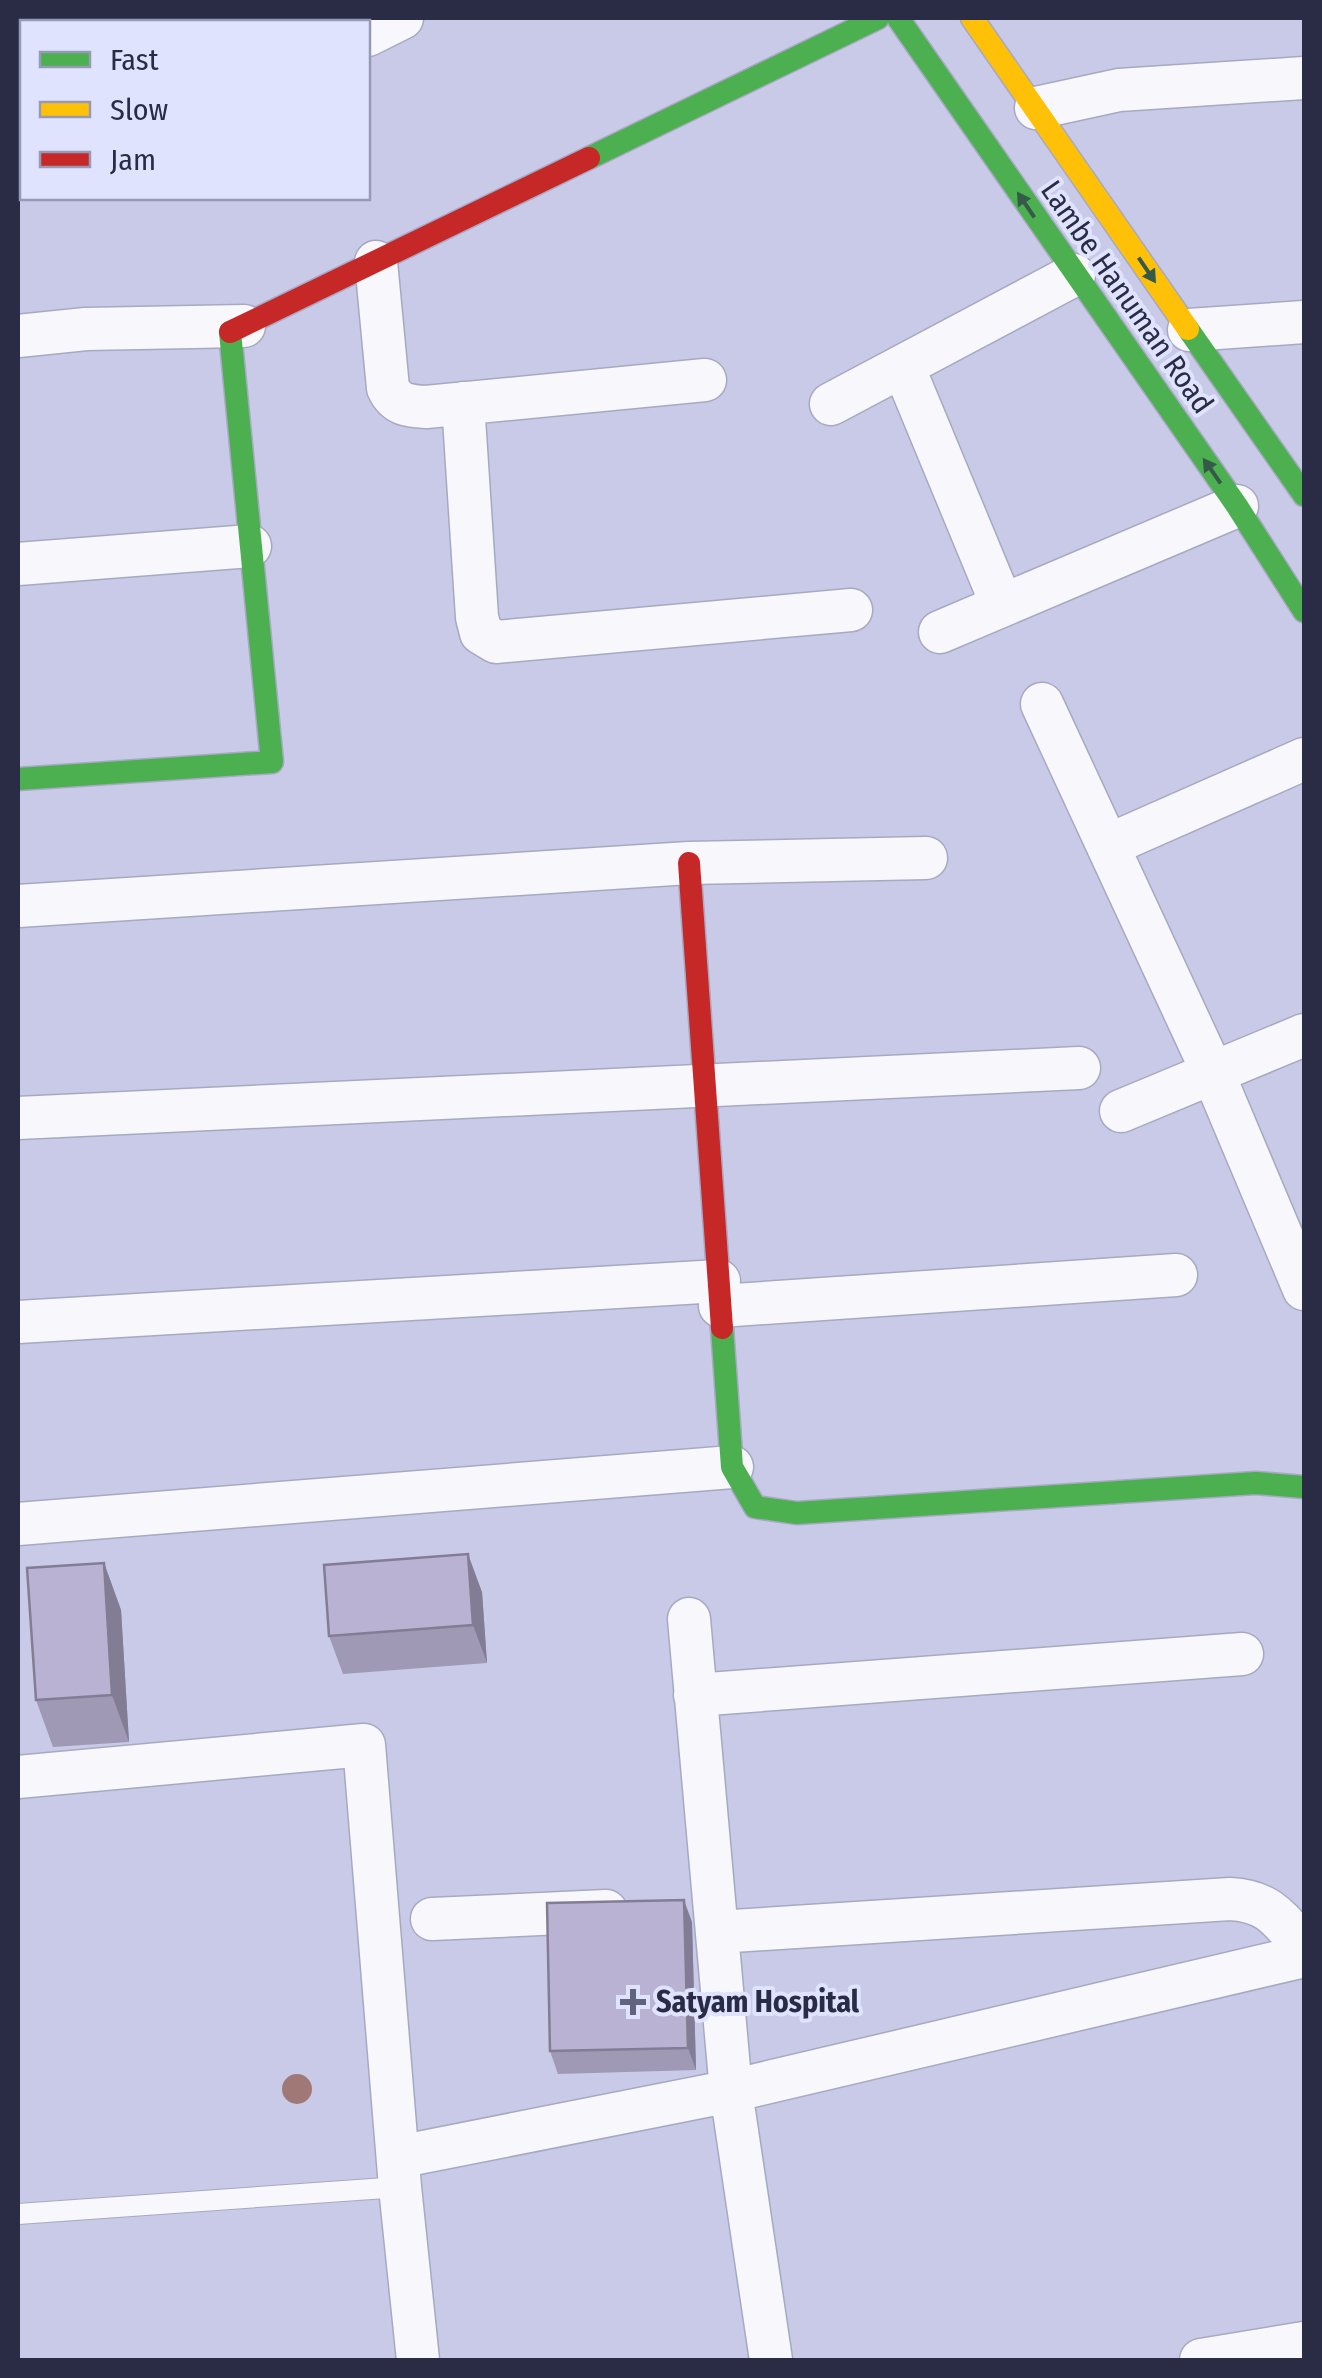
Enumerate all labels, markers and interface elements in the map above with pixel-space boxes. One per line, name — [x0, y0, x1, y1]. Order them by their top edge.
legend — [20, 20, 370, 200]
text: Fast — [110, 42, 159, 78]
text: Slow — [110, 92, 168, 128]
text: Jam — [110, 142, 156, 178]
street label: Lambe Hanuman Road — [1033, 174, 1221, 420]
one-way arrow — [1017, 192, 1036, 219]
one-way arrow — [1137, 257, 1156, 284]
one-way arrow — [1203, 458, 1223, 485]
place label: Satyam Hospital — [656, 1984, 860, 2020]
marker: Satyam Hospital — [620, 1989, 646, 2015]

